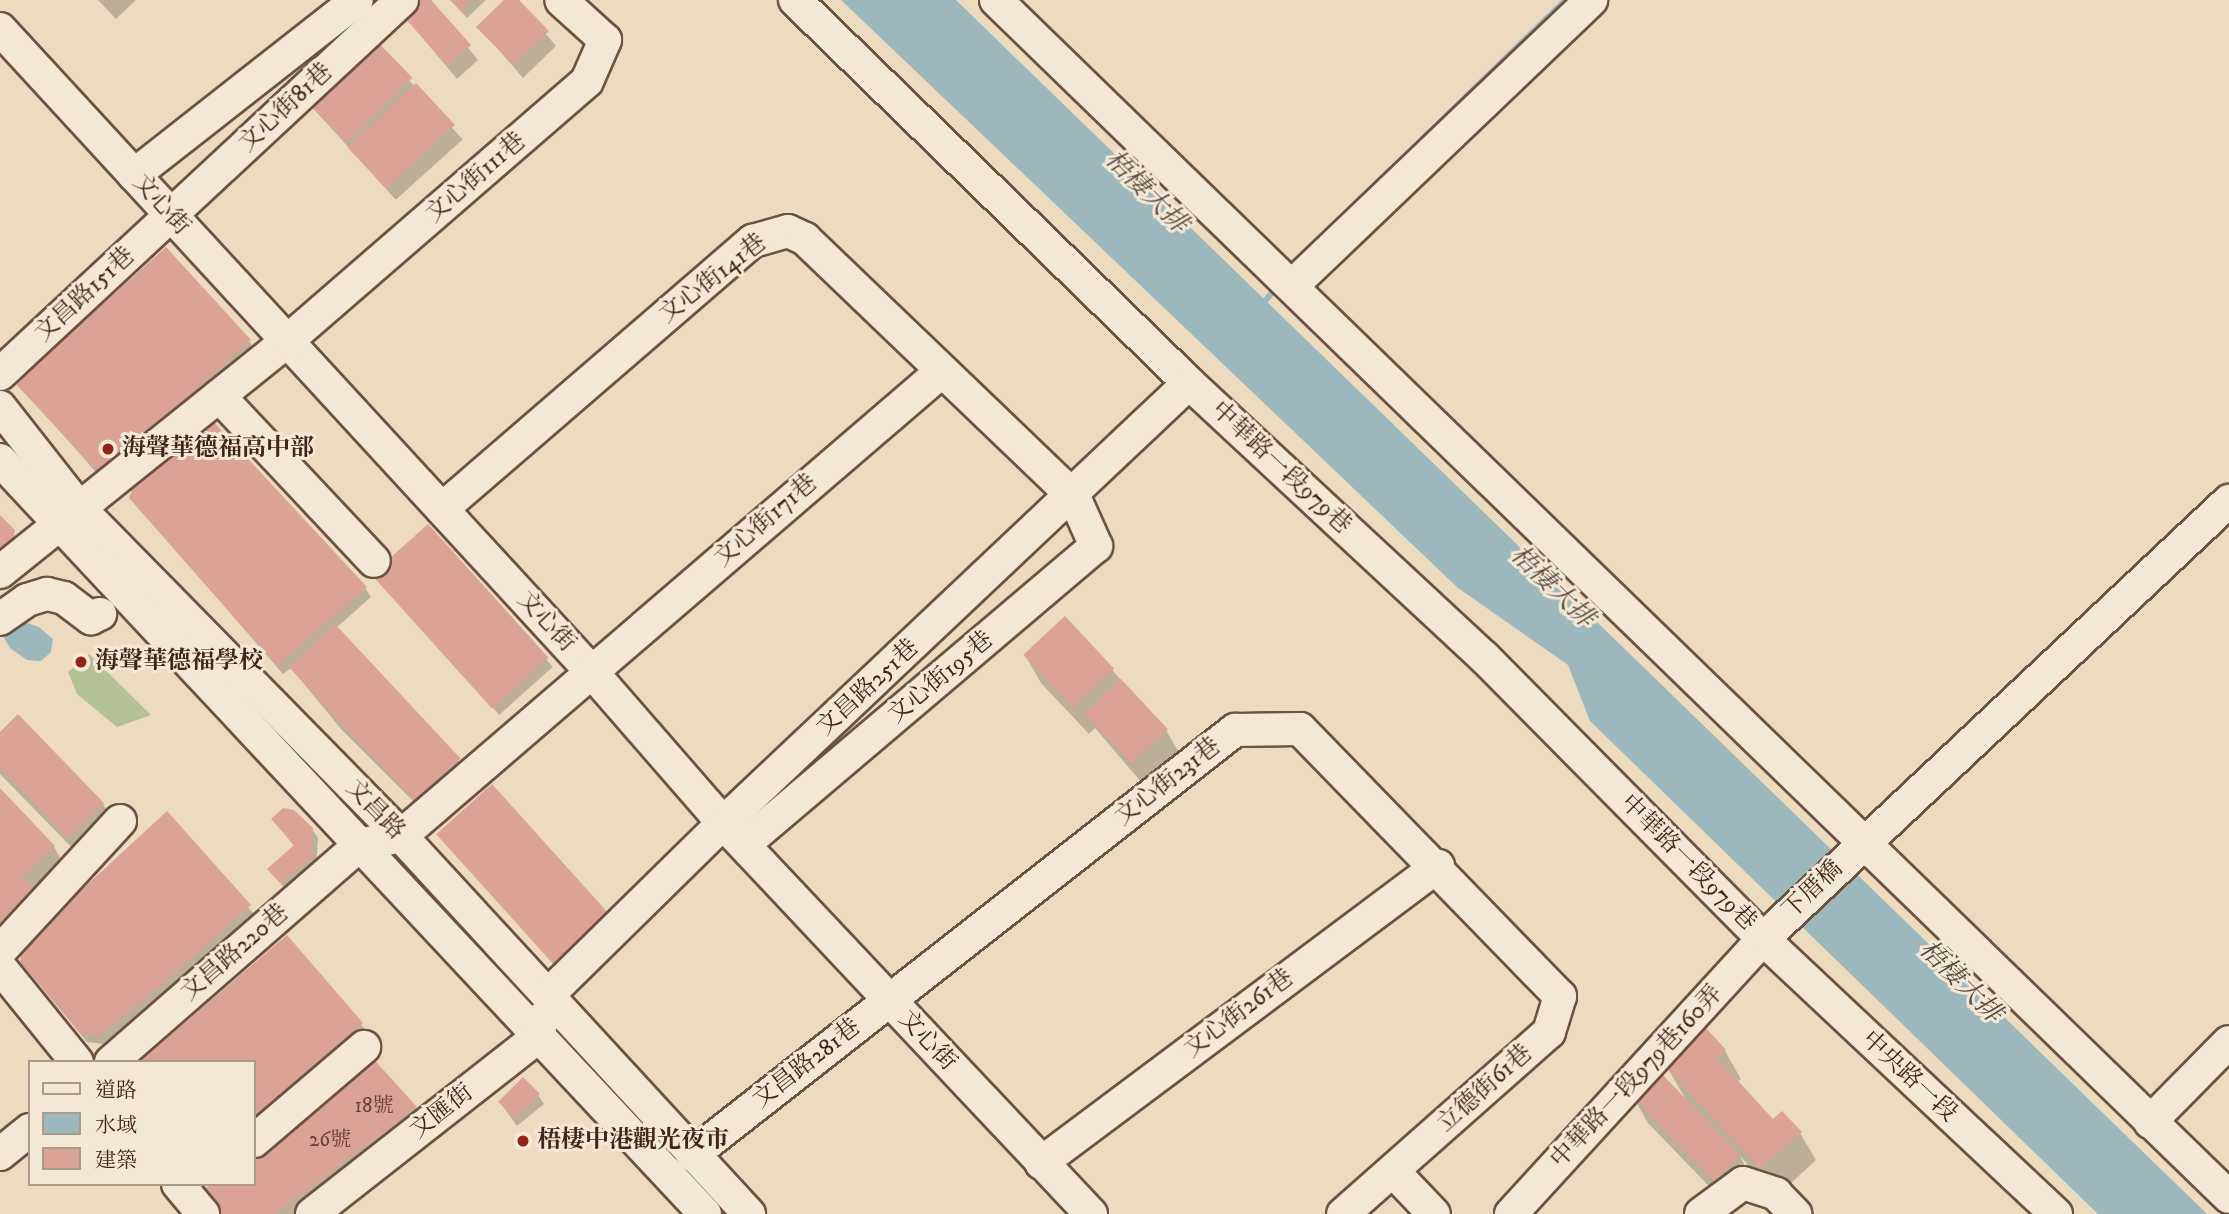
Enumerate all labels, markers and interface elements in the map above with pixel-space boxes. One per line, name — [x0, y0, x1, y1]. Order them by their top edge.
street label: 文心街81巷 — [233, 58, 339, 158]
street label: 文心街111巷 — [420, 127, 532, 229]
water label: 梧棲大排 — [1098, 144, 1194, 240]
street label: 文心街 — [126, 169, 196, 241]
street label: 文心街141巷 — [654, 228, 772, 330]
street label: 文昌路151巷 — [29, 242, 141, 348]
street label: 中華路一段979巷 — [1205, 396, 1357, 540]
place label: 海聲華德福高中部 — [122, 435, 314, 463]
marker: 海聲華德福高中部 — [100, 441, 116, 457]
street label: 文心街171巷 — [709, 469, 823, 573]
water label: 梧棲大排 — [1504, 540, 1600, 634]
street label: 文心街 — [511, 586, 581, 658]
street label: 文心街195巷 — [882, 626, 1000, 730]
street label: 文昌路251巷 — [811, 634, 925, 742]
place label: 海聲華德福學校 — [95, 648, 263, 676]
marker: 海聲華德福學校 — [73, 654, 89, 670]
street label: 文心街231巷 — [1110, 732, 1226, 832]
street label: 文昌路 — [340, 774, 410, 846]
street label: 中華路一段979巷 — [1614, 789, 1762, 937]
street label: 下厝橋 — [1777, 855, 1849, 925]
street label: 文昌路220巷 — [176, 899, 294, 1007]
water label: 梧棲大排 — [1912, 934, 2008, 1030]
street label: 文心街261巷 — [1179, 964, 1299, 1064]
street label: 中華路一段979巷160弄 — [1545, 980, 1729, 1174]
street label: 文心街 — [892, 1005, 962, 1077]
street label: 文昌路281巷 — [747, 1013, 867, 1115]
street label: 中央路一段 — [1855, 1026, 1963, 1128]
street label: 立德街61巷 — [1432, 1039, 1538, 1139]
legend — [28, 1060, 256, 1186]
text: 道路 — [95, 1078, 137, 1104]
street label: 文匯街 — [405, 1078, 479, 1146]
house number: 18號 — [354, 1093, 394, 1119]
text: 水域 — [95, 1113, 137, 1139]
house number: 26號 — [309, 1127, 351, 1153]
place label: 梧棲中港觀光夜市 — [537, 1127, 729, 1155]
marker: 梧棲中港觀光夜市 — [515, 1133, 531, 1149]
text: 建築 — [95, 1148, 137, 1174]

